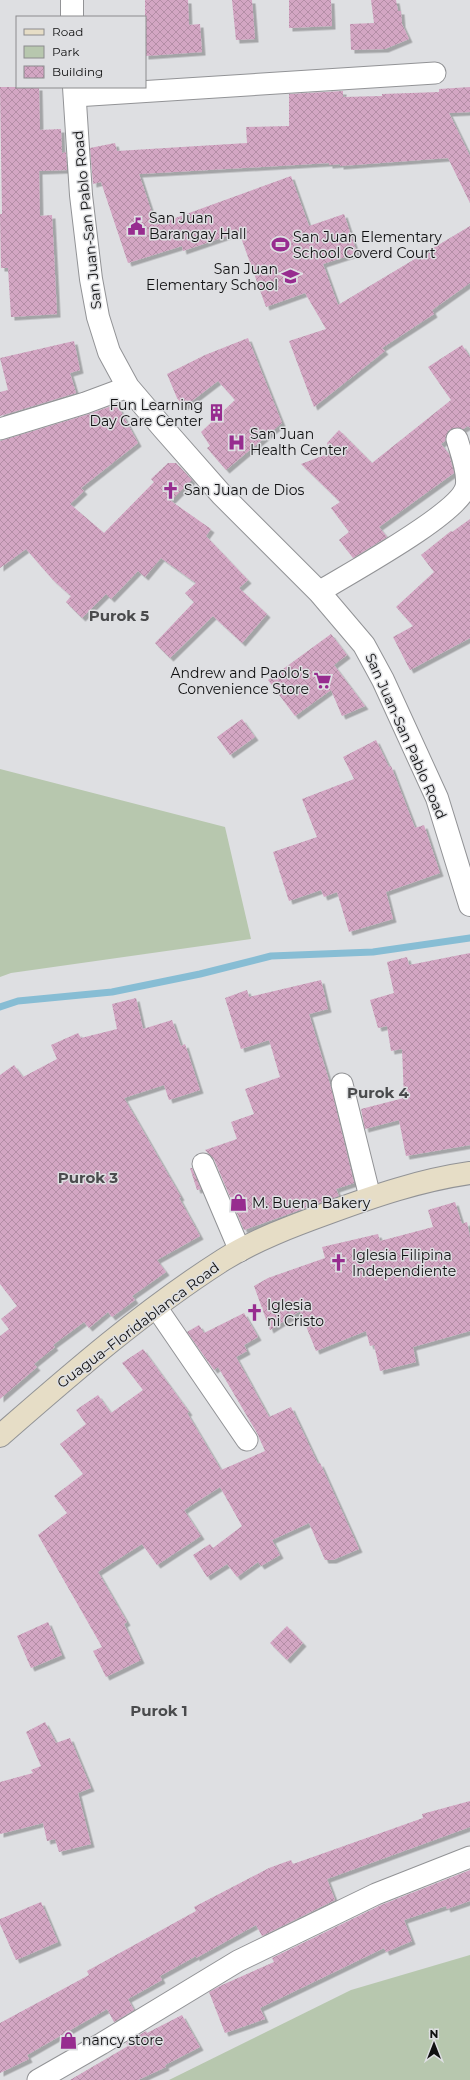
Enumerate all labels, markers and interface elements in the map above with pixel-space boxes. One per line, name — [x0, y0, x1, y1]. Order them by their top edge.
legend — [16, 16, 146, 88]
text: Road — [52, 24, 83, 39]
text: Park — [52, 44, 80, 59]
text: Building — [52, 64, 103, 79]
street label: San Juan-San Pablo Road — [69, 130, 105, 310]
place label: San Juan Barangay Hall — [149, 209, 247, 243]
public building icon: San Juan Barangay Hall — [126, 216, 146, 236]
place label: San Juan Elementary School Coverd Court — [293, 228, 442, 262]
sports icon: San Juan Elementary School Coverd Court — [270, 235, 290, 255]
place label: San Juan Elementary School — [146, 260, 278, 294]
school or university icon: San Juan Elementary School — [281, 267, 301, 287]
place label: Fun Learning Day Care Center — [90, 396, 203, 430]
building icon: Fun Learning Day Care Center — [206, 403, 226, 423]
place label: San Juan Health Center — [250, 425, 348, 459]
hospital icon: San Juan Health Center — [227, 432, 247, 452]
church icon: San Juan de Dios — [161, 480, 181, 500]
place label: San Juan de Dios — [184, 481, 305, 499]
district label: Purok 5 — [89, 606, 149, 625]
street label: San Juan-San Pablo Road — [361, 650, 451, 822]
place label: Andrew and Paolo's Convenience Store — [171, 664, 309, 698]
supermarket icon: Andrew and Paolo's Convenience Store — [312, 671, 332, 691]
district label: Purok 4 — [347, 1083, 410, 1102]
district label: Purok 3 — [58, 1168, 118, 1187]
shop icon: M. Buena Bakery — [229, 1193, 249, 1213]
place label: M. Buena Bakery — [252, 1194, 371, 1212]
place label: Iglesia Filipina Independiente — [352, 1246, 456, 1280]
church icon: Iglesia Filipina Independiente — [329, 1253, 349, 1273]
street label: Guagua–Floridablanca Road — [53, 1258, 223, 1392]
place label: Iglesia ni Cristo — [267, 1296, 324, 1330]
church icon: Iglesia ni Cristo — [244, 1303, 264, 1323]
district label: Purok 1 — [130, 1701, 188, 1720]
north arrow — [414, 2024, 454, 2064]
text: N — [430, 2027, 438, 2041]
shop icon: nancy store — [59, 2030, 79, 2050]
place label: nancy store — [82, 2031, 163, 2049]

